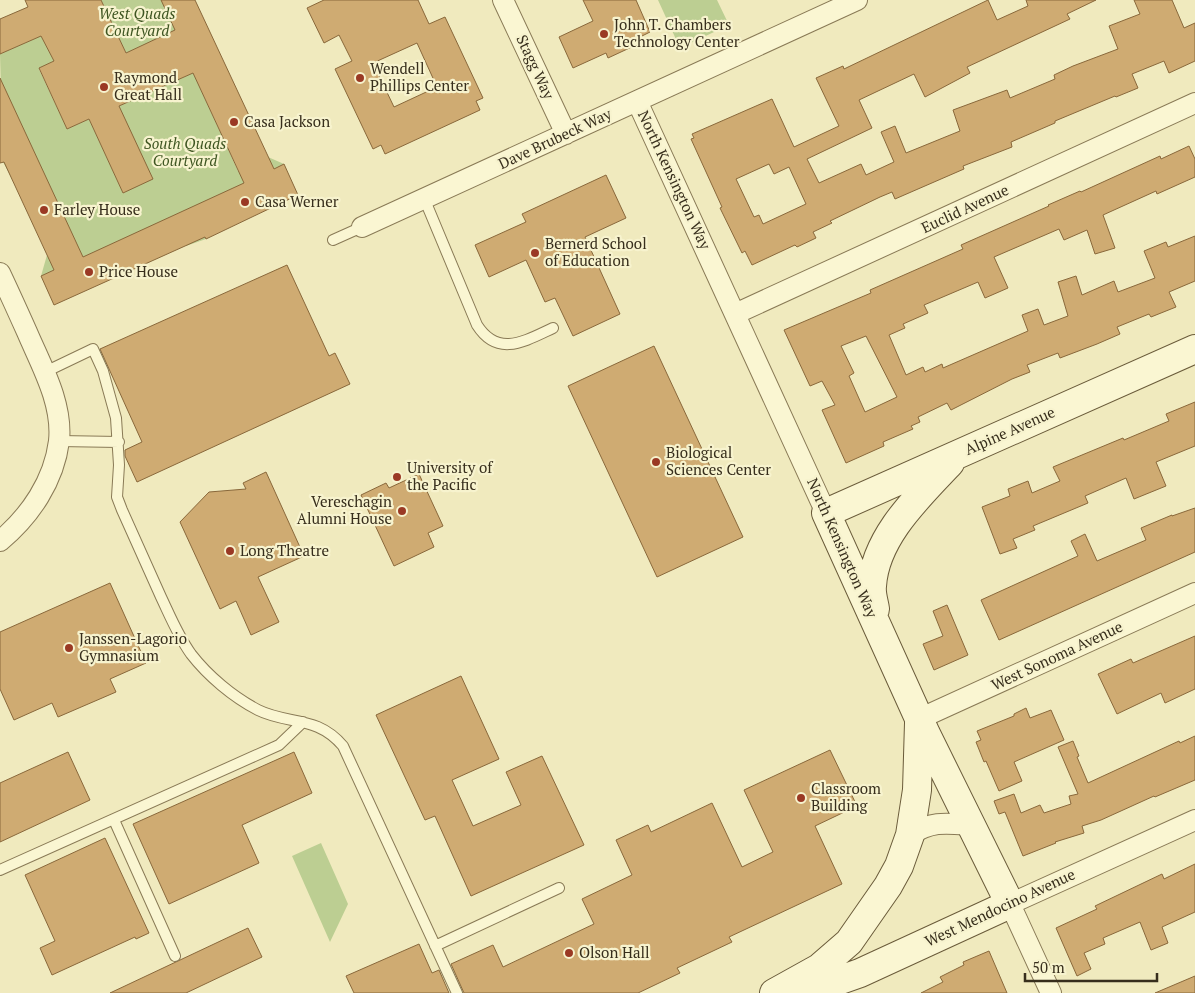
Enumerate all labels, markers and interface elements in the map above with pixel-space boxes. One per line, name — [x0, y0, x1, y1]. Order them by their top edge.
park label: West Quads Courtyard — [98, 3, 176, 40]
place label: John T. Chambers Technology Center — [614, 14, 740, 51]
marker: John T. Chambers Technology Center — [598, 28, 610, 40]
street label: Stagg Way — [512, 31, 560, 102]
place label: Wendell Phillips Center — [370, 58, 469, 95]
place label: Raymond Great Hall — [114, 67, 182, 104]
marker: Wendell Phillips Center — [354, 72, 366, 84]
marker: Raymond Great Hall — [98, 81, 110, 93]
street label: Dave Brubeck Way — [495, 103, 615, 173]
street label: North Kensington Way — [634, 107, 716, 253]
place label: Casa Jackson — [244, 111, 330, 131]
marker: Casa Jackson — [228, 116, 240, 128]
park label: South Quads Courtyard — [144, 133, 226, 170]
street label: Euclid Avenue — [918, 179, 1011, 237]
place label: Casa Werner — [255, 191, 339, 211]
marker: Casa Werner — [239, 196, 251, 208]
place label: Farley House — [54, 199, 140, 219]
marker: Farley House — [38, 204, 50, 216]
place label: Bernerd School of Education — [545, 233, 647, 270]
marker: Bernerd School of Education — [529, 247, 541, 259]
place label: Price House — [99, 261, 178, 281]
marker: Price House — [83, 266, 95, 278]
street label: Alpine Avenue — [961, 401, 1058, 459]
place label: Biological Sciences Center — [666, 442, 771, 479]
marker: Biological Sciences Center — [650, 456, 662, 468]
place label: University of the Pacific — [407, 457, 493, 494]
marker: University of the Pacific — [391, 471, 403, 483]
street label: North Kensington Way — [803, 475, 883, 621]
place label: Vereschagin Alumni House — [297, 491, 392, 528]
marker: Vereschagin Alumni House — [396, 505, 408, 517]
place label: Long Theatre — [240, 540, 329, 560]
marker: Long Theatre — [224, 545, 236, 557]
street label: West Sonoma Avenue — [988, 616, 1126, 694]
place label: Janssen-Lagorio Gymnasium — [79, 628, 187, 665]
marker: Janssen-Lagorio Gymnasium — [63, 642, 75, 654]
place label: Classroom Building — [811, 778, 881, 815]
marker: Classroom Building — [795, 792, 807, 804]
street label: West Mendocino Avenue — [921, 863, 1078, 951]
place label: Olson Hall — [579, 942, 650, 962]
marker: Olson Hall — [563, 947, 575, 959]
scale bar — [1025, 950, 1158, 982]
text: 50 m — [1032, 957, 1065, 977]

